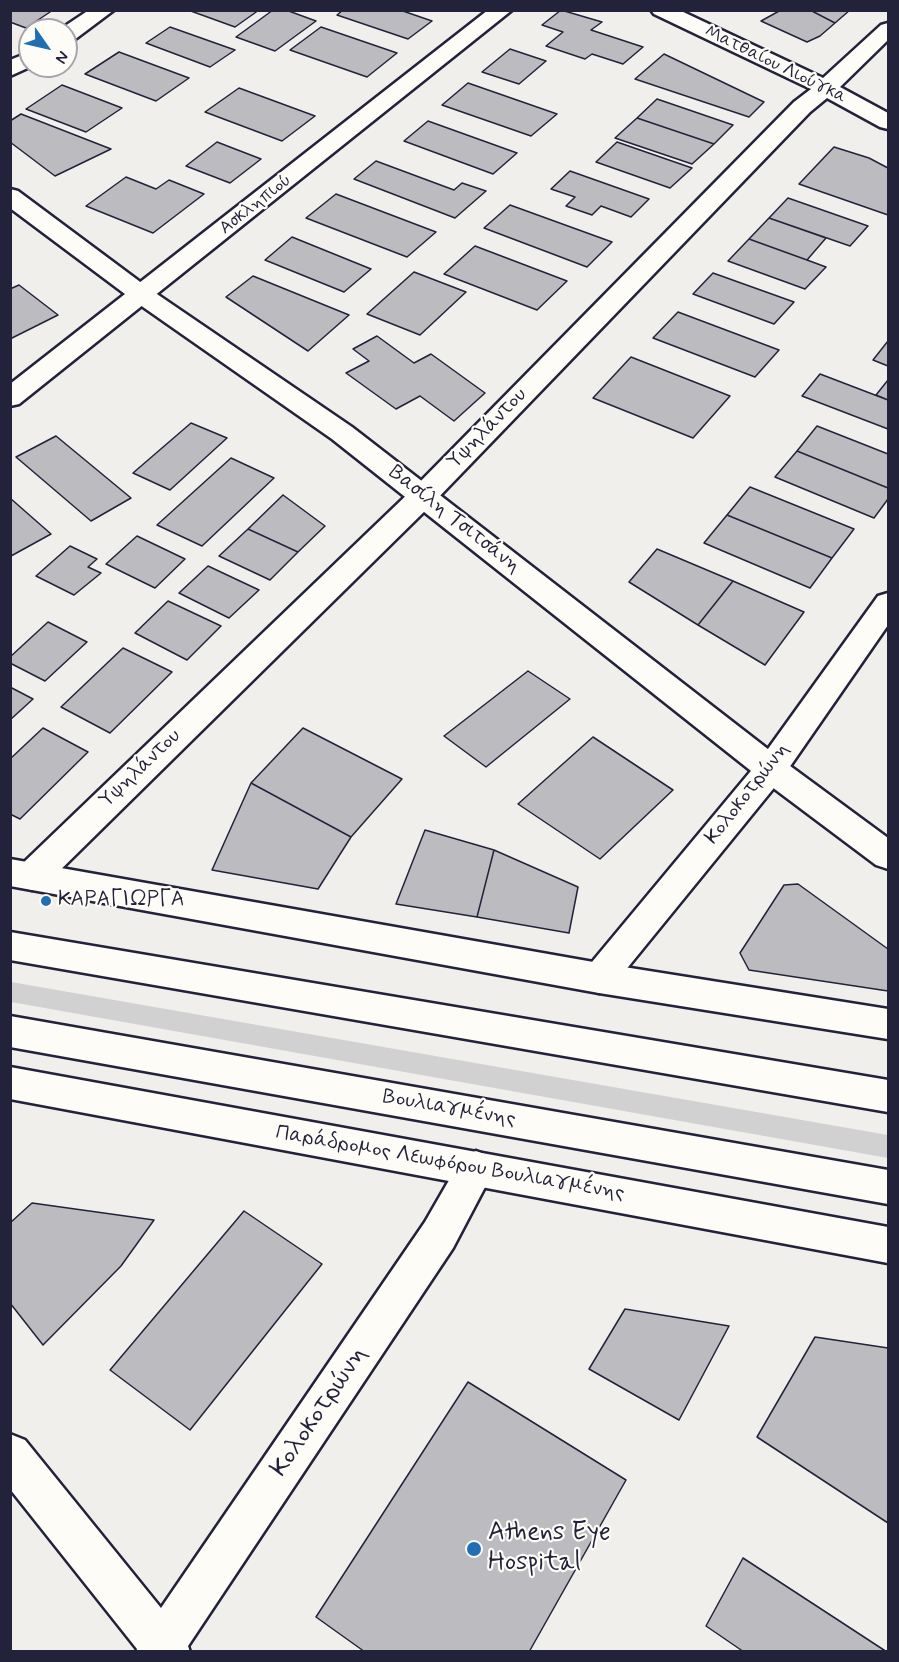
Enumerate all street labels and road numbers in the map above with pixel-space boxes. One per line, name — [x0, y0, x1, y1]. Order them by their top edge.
street label: Ματθαίου Λιούγκα — [701, 21, 849, 109]
street label: Ασκληπιού — [216, 170, 296, 240]
street label: Υψηλάντου — [443, 383, 533, 475]
street label: Βασίλη Τσιτσάνη — [383, 461, 525, 579]
street label: Υψηλάντου — [95, 724, 187, 814]
street label: Κολοκοτρώνη — [700, 738, 796, 850]
street label: Βουλιαγμένης — [381, 1085, 517, 1133]
street label: Παράδρομος Λεωφόρου Βουλιαγμένης — [274, 1121, 626, 1207]
street label: Κολοκοτρώνη — [265, 1341, 375, 1483]

